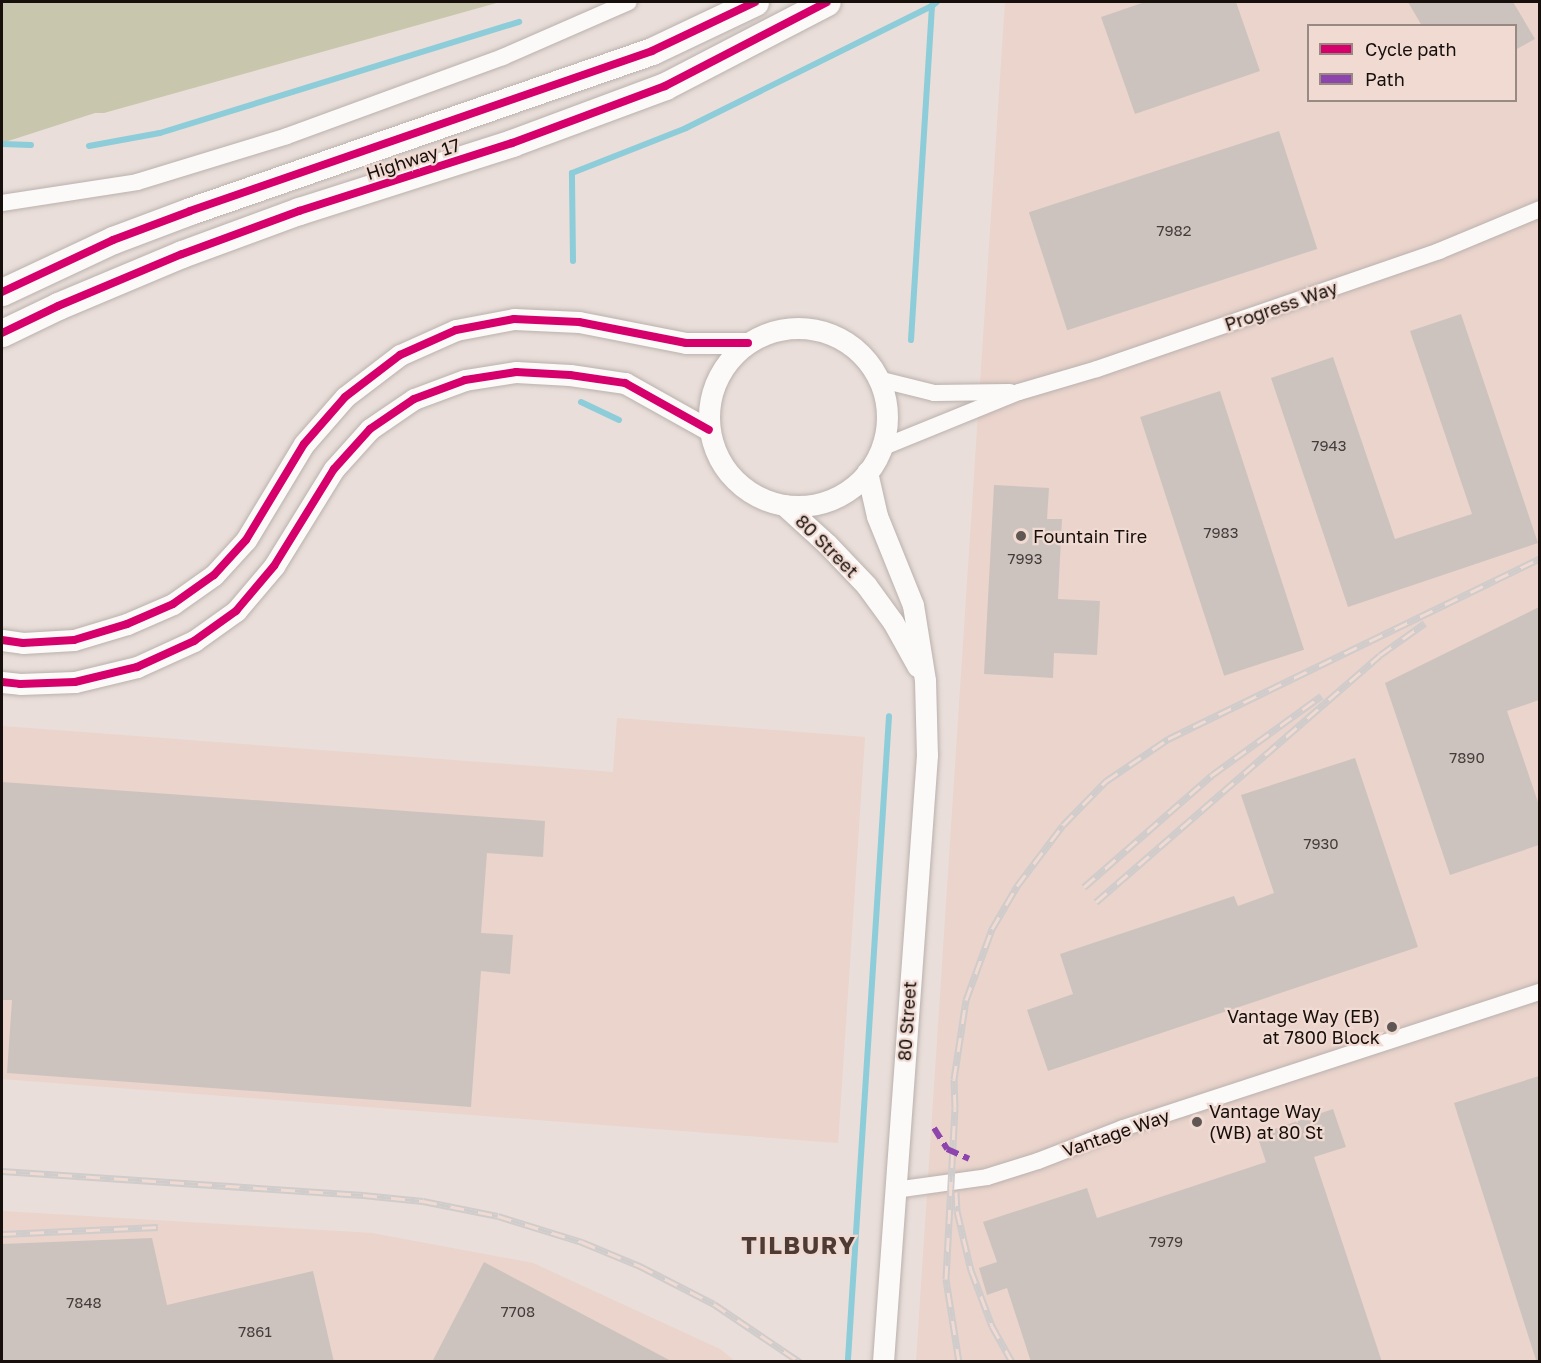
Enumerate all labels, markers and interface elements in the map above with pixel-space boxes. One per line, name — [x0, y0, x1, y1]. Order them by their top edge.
legend — [1307, 24, 1517, 102]
text: Cycle path — [1365, 38, 1457, 60]
text: Path — [1365, 68, 1405, 90]
street label: Highway 17 — [363, 134, 463, 184]
house number: 7982 — [1157, 222, 1191, 240]
street label: Progress Way — [1222, 277, 1340, 335]
house number: 7943 — [1312, 437, 1346, 455]
street label: 80 Street — [791, 510, 863, 582]
house number: 7983 — [1204, 524, 1238, 542]
place label: Fountain Tire — [1033, 525, 1147, 547]
marker: Fountain Tire — [1014, 529, 1028, 543]
house number: 7993 — [1008, 550, 1042, 568]
house number: 7890 — [1449, 749, 1485, 767]
house number: 7930 — [1303, 835, 1339, 853]
street label: 80 Street — [893, 980, 921, 1062]
place label: Vantage Way (EB) at 7800 Block — [1227, 1006, 1380, 1048]
marker: Vantage Way (EB) at 7800 Block — [1385, 1020, 1399, 1034]
place label: Vantage Way (WB) at 80 St — [1209, 1101, 1323, 1144]
street label: Vantage Way — [1060, 1105, 1172, 1161]
marker: Vantage Way (WB) at 80 St — [1190, 1115, 1204, 1129]
district label: TILBURY — [741, 1231, 857, 1259]
house number: 7979 — [1149, 1233, 1183, 1251]
house number: 7848 — [66, 1294, 102, 1312]
house number: 7708 — [501, 1303, 535, 1321]
house number: 7861 — [238, 1323, 272, 1341]

